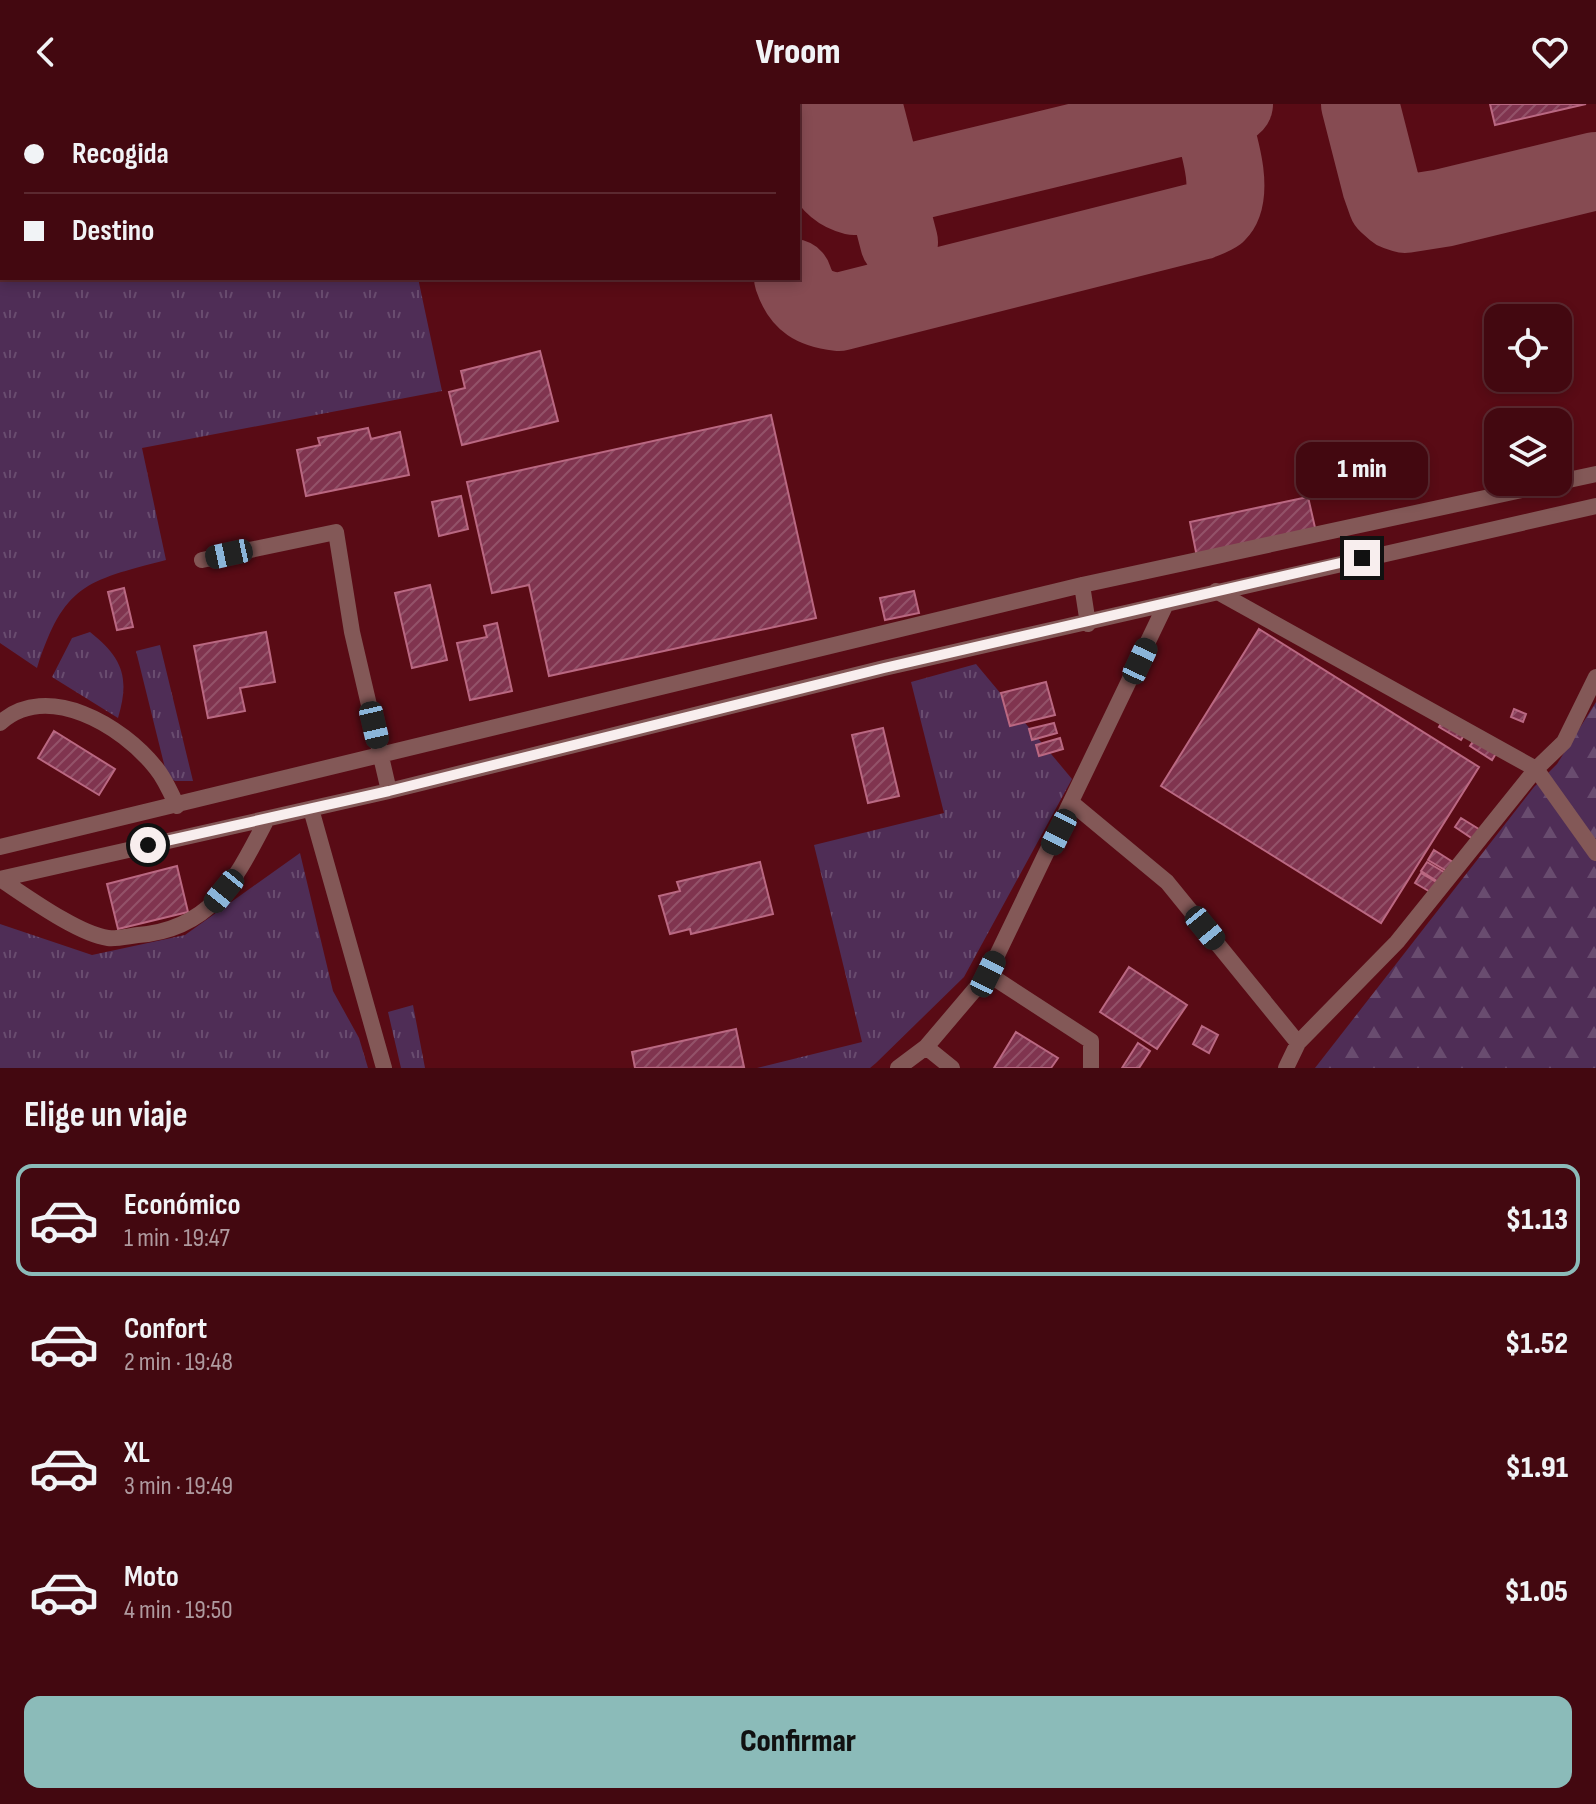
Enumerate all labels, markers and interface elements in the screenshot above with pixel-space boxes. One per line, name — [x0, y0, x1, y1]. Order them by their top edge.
icon: back — [24, 30, 68, 74]
icon: heart — [1528, 30, 1572, 74]
text: Vroom — [756, 31, 840, 74]
text: Recogida — [72, 136, 169, 172]
text: Destino — [72, 213, 154, 249]
map controls — [1484, 304, 1572, 496]
button: locate — [1484, 304, 1572, 392]
button: layers — [1484, 408, 1572, 496]
callout: 1 min — [1296, 442, 1428, 498]
text: 1 min — [1337, 454, 1387, 485]
car — [203, 537, 255, 571]
route end — [1344, 540, 1380, 576]
car — [1119, 634, 1161, 688]
car — [357, 699, 391, 751]
car — [1037, 805, 1081, 859]
route start — [130, 827, 166, 863]
car — [200, 865, 248, 917]
car — [1181, 902, 1229, 954]
car — [967, 947, 1009, 1001]
text: Elige un viaje — [24, 1094, 188, 1137]
icon: car — [28, 1184, 100, 1256]
text: Económico — [124, 1187, 241, 1223]
text: $1.13 — [1506, 1202, 1568, 1238]
text: 1 min · 19:47 — [124, 1223, 230, 1254]
icon: car — [28, 1308, 100, 1380]
text: Confort — [124, 1311, 207, 1347]
text: $1.52 — [1505, 1326, 1568, 1362]
text: 2 min · 19:48 — [124, 1347, 233, 1378]
icon: car — [28, 1432, 100, 1504]
text: XL — [124, 1435, 150, 1471]
text: $1.91 — [1506, 1450, 1568, 1486]
text: 3 min · 19:49 — [124, 1471, 233, 1502]
icon: car — [28, 1556, 100, 1628]
text: Moto — [124, 1559, 179, 1595]
text: $1.05 — [1504, 1574, 1568, 1610]
text: 4 min · 19:50 — [124, 1595, 233, 1626]
button: Confirmar — [24, 1696, 1572, 1788]

